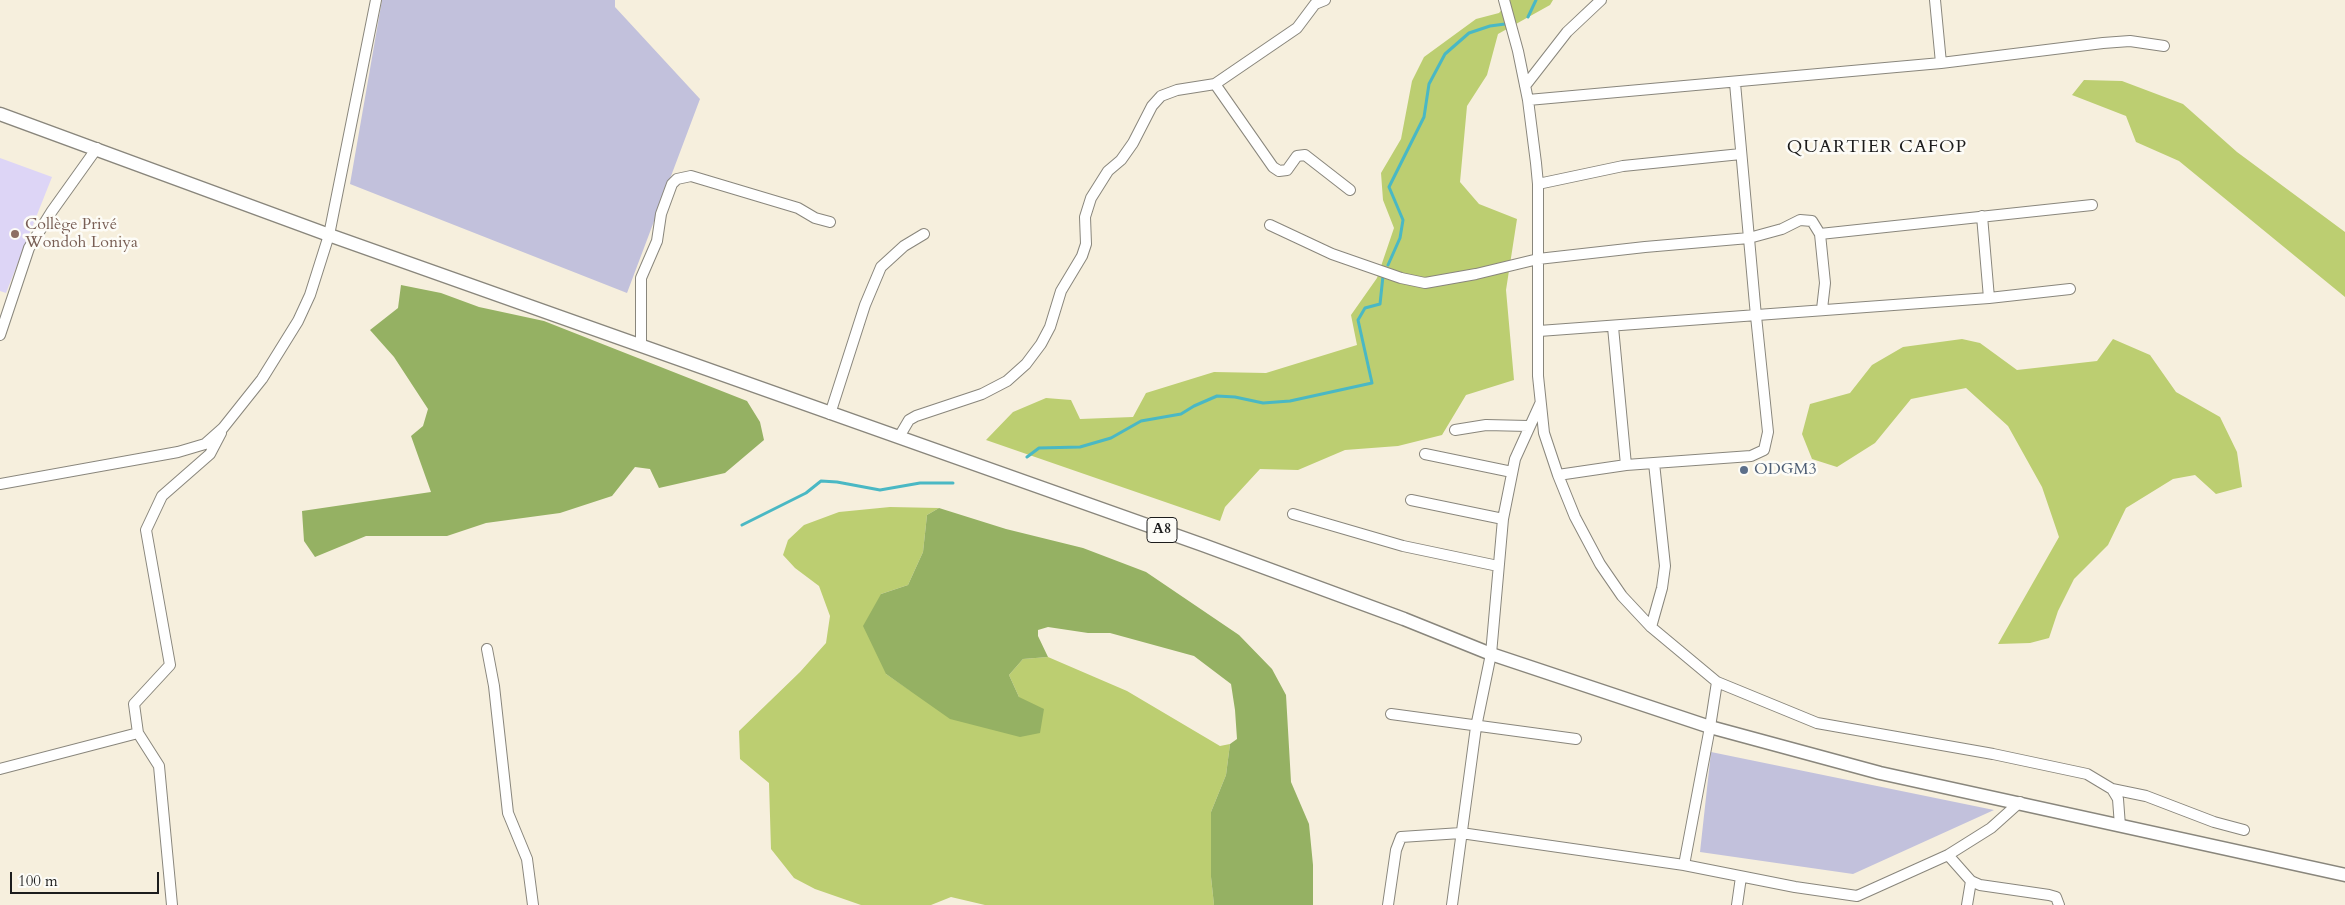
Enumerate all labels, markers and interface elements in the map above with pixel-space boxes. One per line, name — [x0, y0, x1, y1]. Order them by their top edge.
district label: QUARTIER CAFOP — [1785, 137, 1969, 159]
place label: Collège Privé Wondoh Loniya — [25, 215, 138, 253]
marker: Collège Privé Wondoh Loniya — [9, 228, 21, 240]
place label: ODGM3 — [1754, 460, 1817, 480]
marker: ODGM3 — [1738, 464, 1750, 476]
road number: A8 — [1147, 518, 1177, 542]
scale bar — [12, 862, 161, 894]
text: 100 m — [18, 871, 58, 891]

